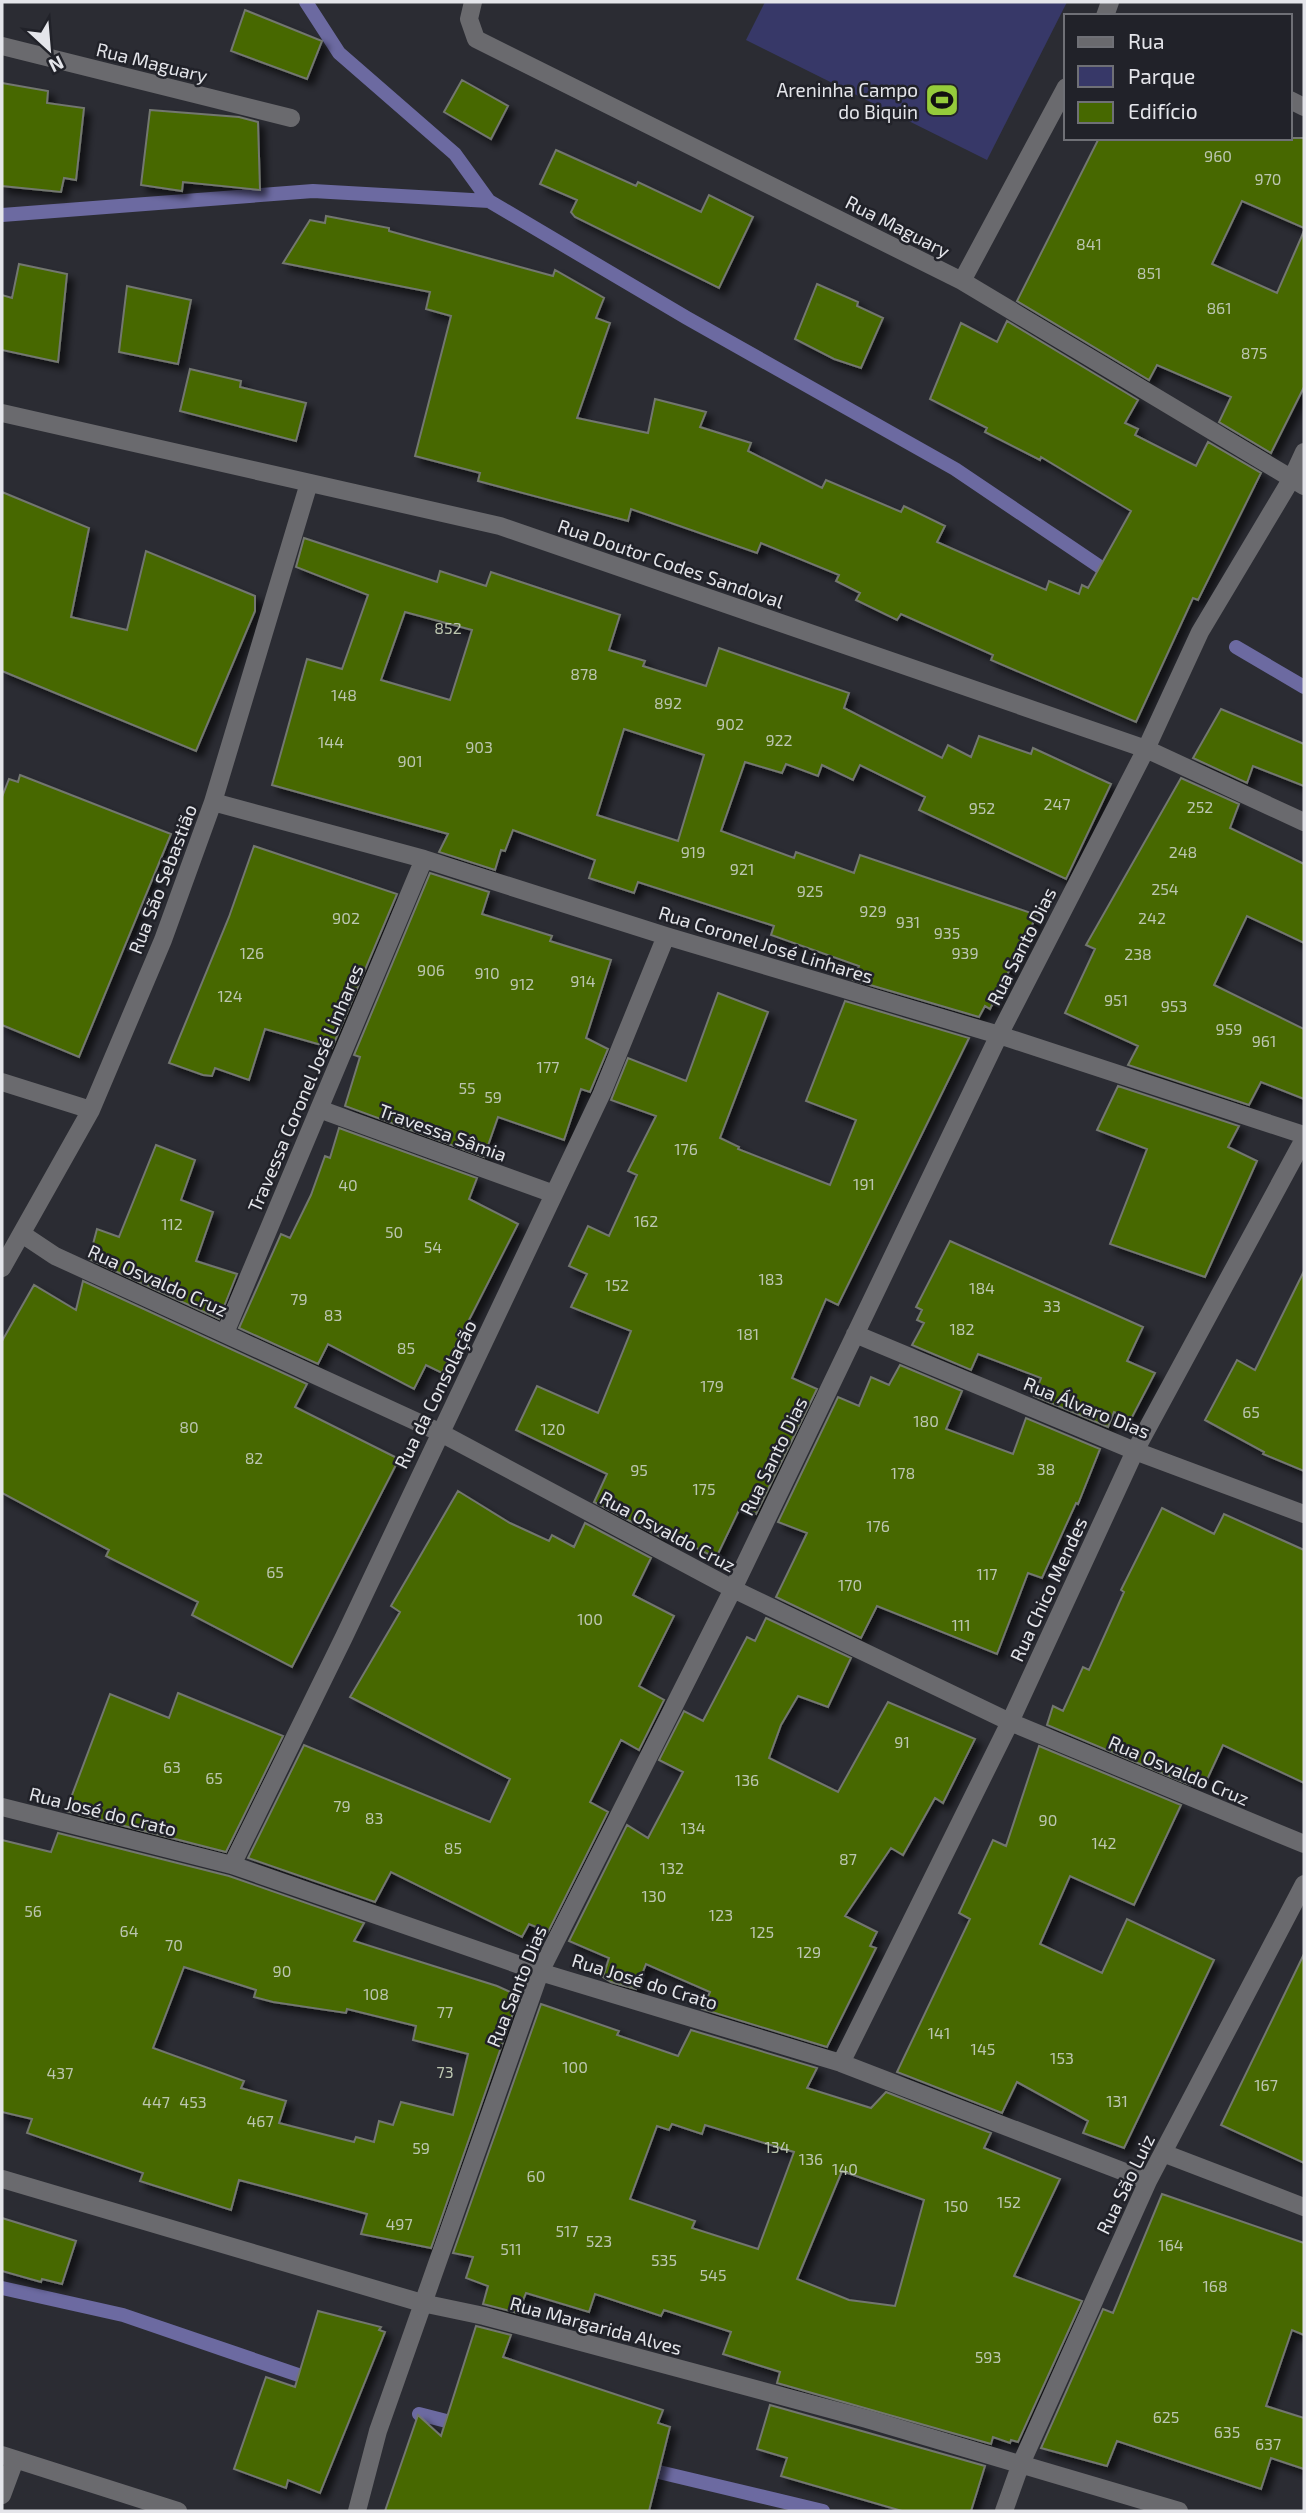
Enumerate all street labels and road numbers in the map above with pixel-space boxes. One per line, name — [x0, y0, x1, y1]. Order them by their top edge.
street label: Rua Maguary — [94, 37, 210, 87]
street label: Rua Maguary — [842, 190, 954, 262]
street label: Rua Doutor Codes Sandoval — [555, 513, 787, 613]
street label: Rua São Sebastião — [123, 801, 201, 957]
street label: Rua Santo Dias — [981, 883, 1061, 1009]
street label: Rua Coronel José Linhares — [656, 900, 876, 988]
street label: Travessa Coronel José Linhares — [242, 961, 368, 1215]
street label: Travessa Sâmia — [376, 1098, 510, 1166]
street label: Rua Osvaldo Cruz — [85, 1239, 231, 1321]
street label: Rua da Consolação — [389, 1316, 482, 1473]
street label: Rua Álvaro Dias — [1021, 1371, 1153, 1443]
street label: Rua Santo Dias — [734, 1393, 812, 1519]
street label: Rua Osvaldo Cruz — [596, 1486, 740, 1576]
street label: Rua Chico Mendes — [1004, 1513, 1092, 1665]
street label: Rua Osvaldo Cruz — [1105, 1730, 1253, 1810]
street label: Rua José do Crato — [27, 1782, 179, 1840]
street label: Rua Santo Dias — [481, 1922, 551, 2050]
street label: Rua José do Crato — [569, 1948, 721, 2014]
street label: Rua São Luiz — [1091, 2130, 1159, 2238]
street label: Rua Margarida Alves — [507, 2291, 685, 2359]

